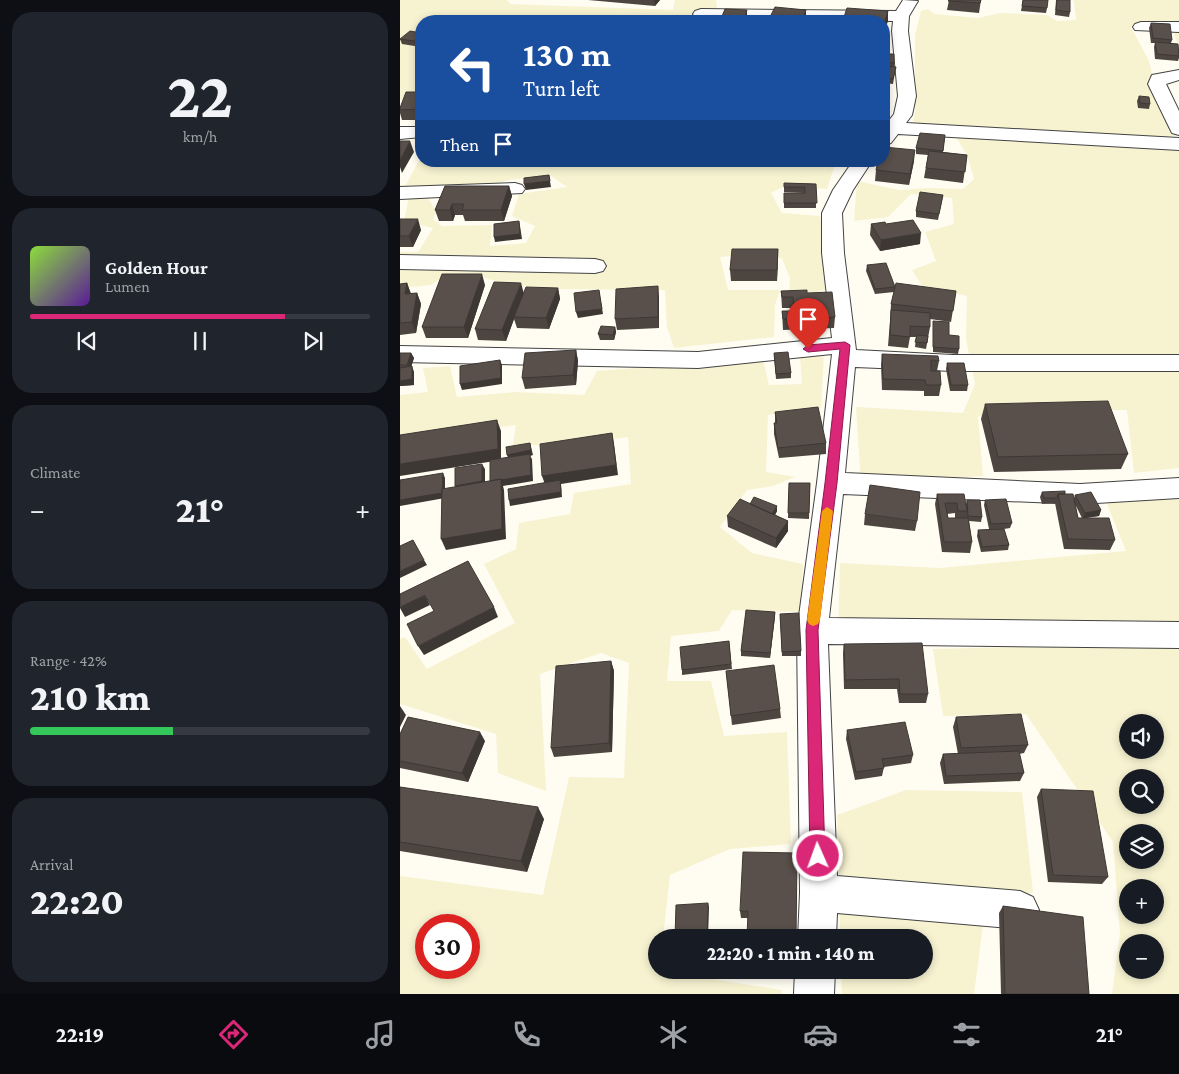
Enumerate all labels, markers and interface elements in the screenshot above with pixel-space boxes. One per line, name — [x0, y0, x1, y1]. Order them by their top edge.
icon: left — [440, 35, 505, 100]
text: 130 m — [523, 35, 611, 74]
text: 22 — [167, 59, 233, 131]
text: Turn left — [523, 76, 600, 101]
text: km/h — [183, 128, 217, 145]
icon: arrive — [489, 130, 517, 158]
text: Then — [440, 134, 479, 155]
text: Golden Hour — [105, 257, 208, 278]
text: Lumen — [105, 278, 150, 295]
pin — [787, 298, 829, 349]
icon: arrive — [794, 305, 822, 333]
icon: previous — [73, 327, 101, 355]
icon: pause — [186, 327, 214, 355]
icon: next — [299, 327, 327, 355]
text: Climate — [30, 464, 80, 481]
text: 21° — [176, 488, 224, 530]
text: − — [30, 494, 45, 525]
text: + — [355, 494, 370, 525]
text: Range · 42% — [30, 652, 107, 669]
text: 210 km — [30, 676, 150, 718]
map controls — [1119, 714, 1164, 979]
button: sound — [1119, 714, 1164, 759]
button: search — [1119, 769, 1164, 814]
button: layers — [1119, 824, 1164, 869]
position arrow — [791, 829, 843, 881]
text: Arrival — [30, 856, 74, 873]
button: + — [1119, 879, 1164, 924]
text: 22:20 — [30, 880, 124, 922]
speed limit sign: 30 — [415, 914, 480, 979]
button: − — [1119, 934, 1164, 979]
text: 22:20 · 1 min · 140 m — [707, 943, 874, 964]
icon: directions — [216, 1017, 251, 1052]
icon: music — [363, 1017, 398, 1052]
icon: phone — [509, 1017, 544, 1052]
icon: climate — [656, 1017, 691, 1052]
icon: car — [803, 1017, 838, 1052]
icon: filters — [949, 1017, 984, 1052]
text: 22:19 — [56, 1022, 104, 1047]
text: 21° — [1096, 1022, 1123, 1047]

